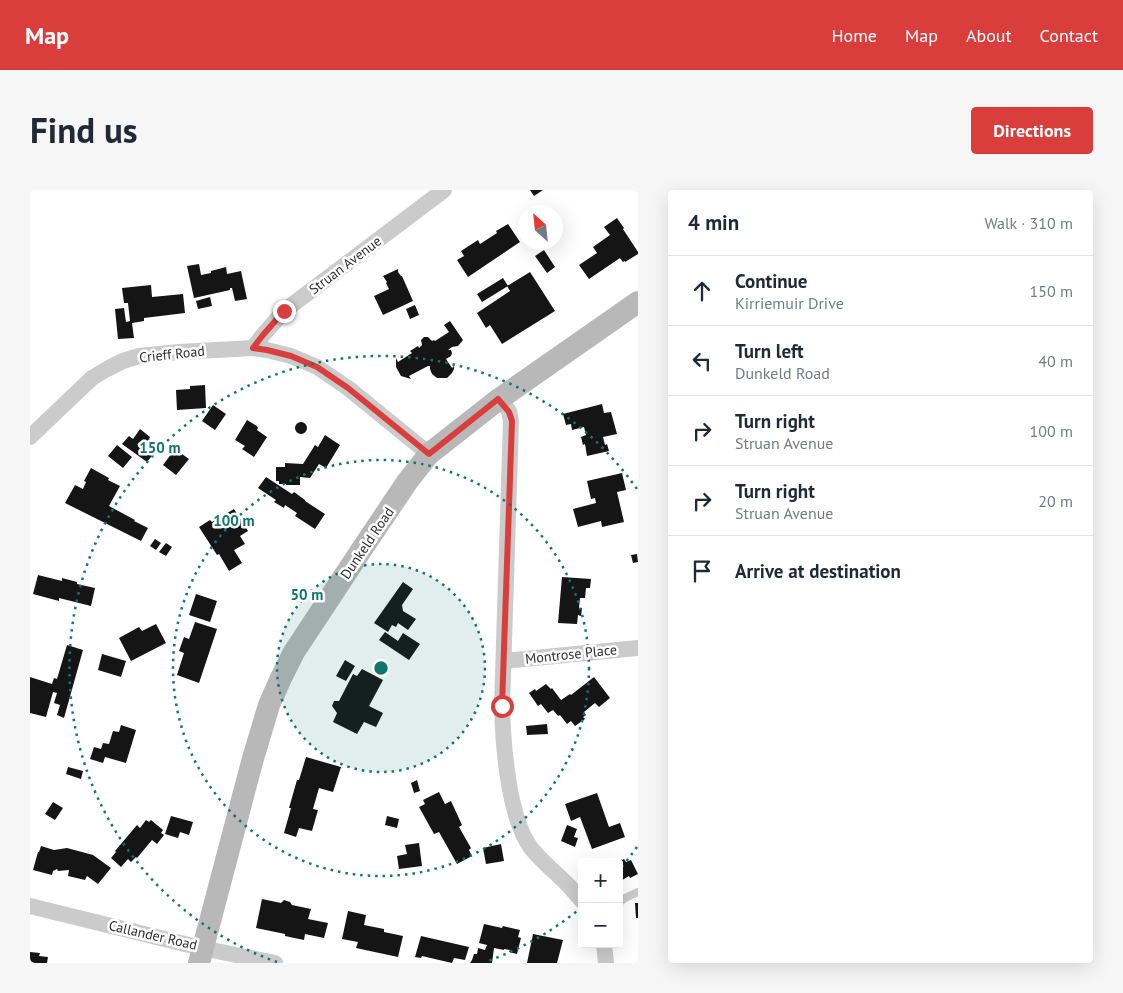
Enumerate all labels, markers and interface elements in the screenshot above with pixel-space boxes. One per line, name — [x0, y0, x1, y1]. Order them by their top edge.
text: Map — [25, 20, 69, 51]
text: Home — [831, 24, 877, 47]
text: Map — [905, 24, 938, 47]
text: About — [966, 24, 1012, 47]
text: Contact — [1040, 24, 1098, 47]
text: Find us — [30, 107, 138, 153]
button: Directions — [971, 107, 1093, 154]
north arrow — [518, 205, 563, 250]
text: 4 min — [688, 209, 739, 236]
text: Walk · 310 m — [984, 213, 1073, 233]
street label: Struan Avenue — [305, 232, 385, 298]
text: Continue — [735, 269, 807, 293]
icon: ahead — [688, 277, 716, 305]
text: 150 m — [1030, 281, 1073, 301]
text: Kirriemuir Drive — [735, 293, 844, 313]
route end — [273, 300, 296, 323]
text: Turn left — [735, 339, 804, 363]
street label: Crieff Road — [138, 342, 206, 366]
icon: left — [688, 347, 716, 375]
text: 40 m — [1038, 351, 1073, 371]
text: Dunkeld Road — [735, 363, 830, 383]
text: Turn right — [735, 409, 815, 433]
icon: right — [688, 417, 716, 445]
text: 100 m — [1030, 421, 1073, 441]
text: Struan Avenue — [735, 433, 833, 453]
text: 150 m — [139, 438, 181, 457]
text: Turn right — [735, 479, 815, 503]
icon: right — [688, 487, 716, 515]
text: 20 m — [1038, 491, 1073, 511]
text: Struan Avenue — [735, 503, 833, 523]
street label: Dunkeld Road — [336, 504, 398, 582]
text: 100 m — [213, 511, 255, 530]
icon: arrive — [688, 557, 716, 585]
text: Arrive at destination — [735, 559, 901, 583]
text: 50 m — [291, 585, 323, 604]
street label: Montrose Place — [524, 640, 618, 668]
centre of rings — [372, 659, 390, 677]
route start — [491, 695, 514, 718]
map controls — [578, 858, 623, 948]
button: + — [578, 858, 623, 903]
button: − — [578, 903, 623, 948]
street label: Callander Road — [107, 916, 199, 954]

